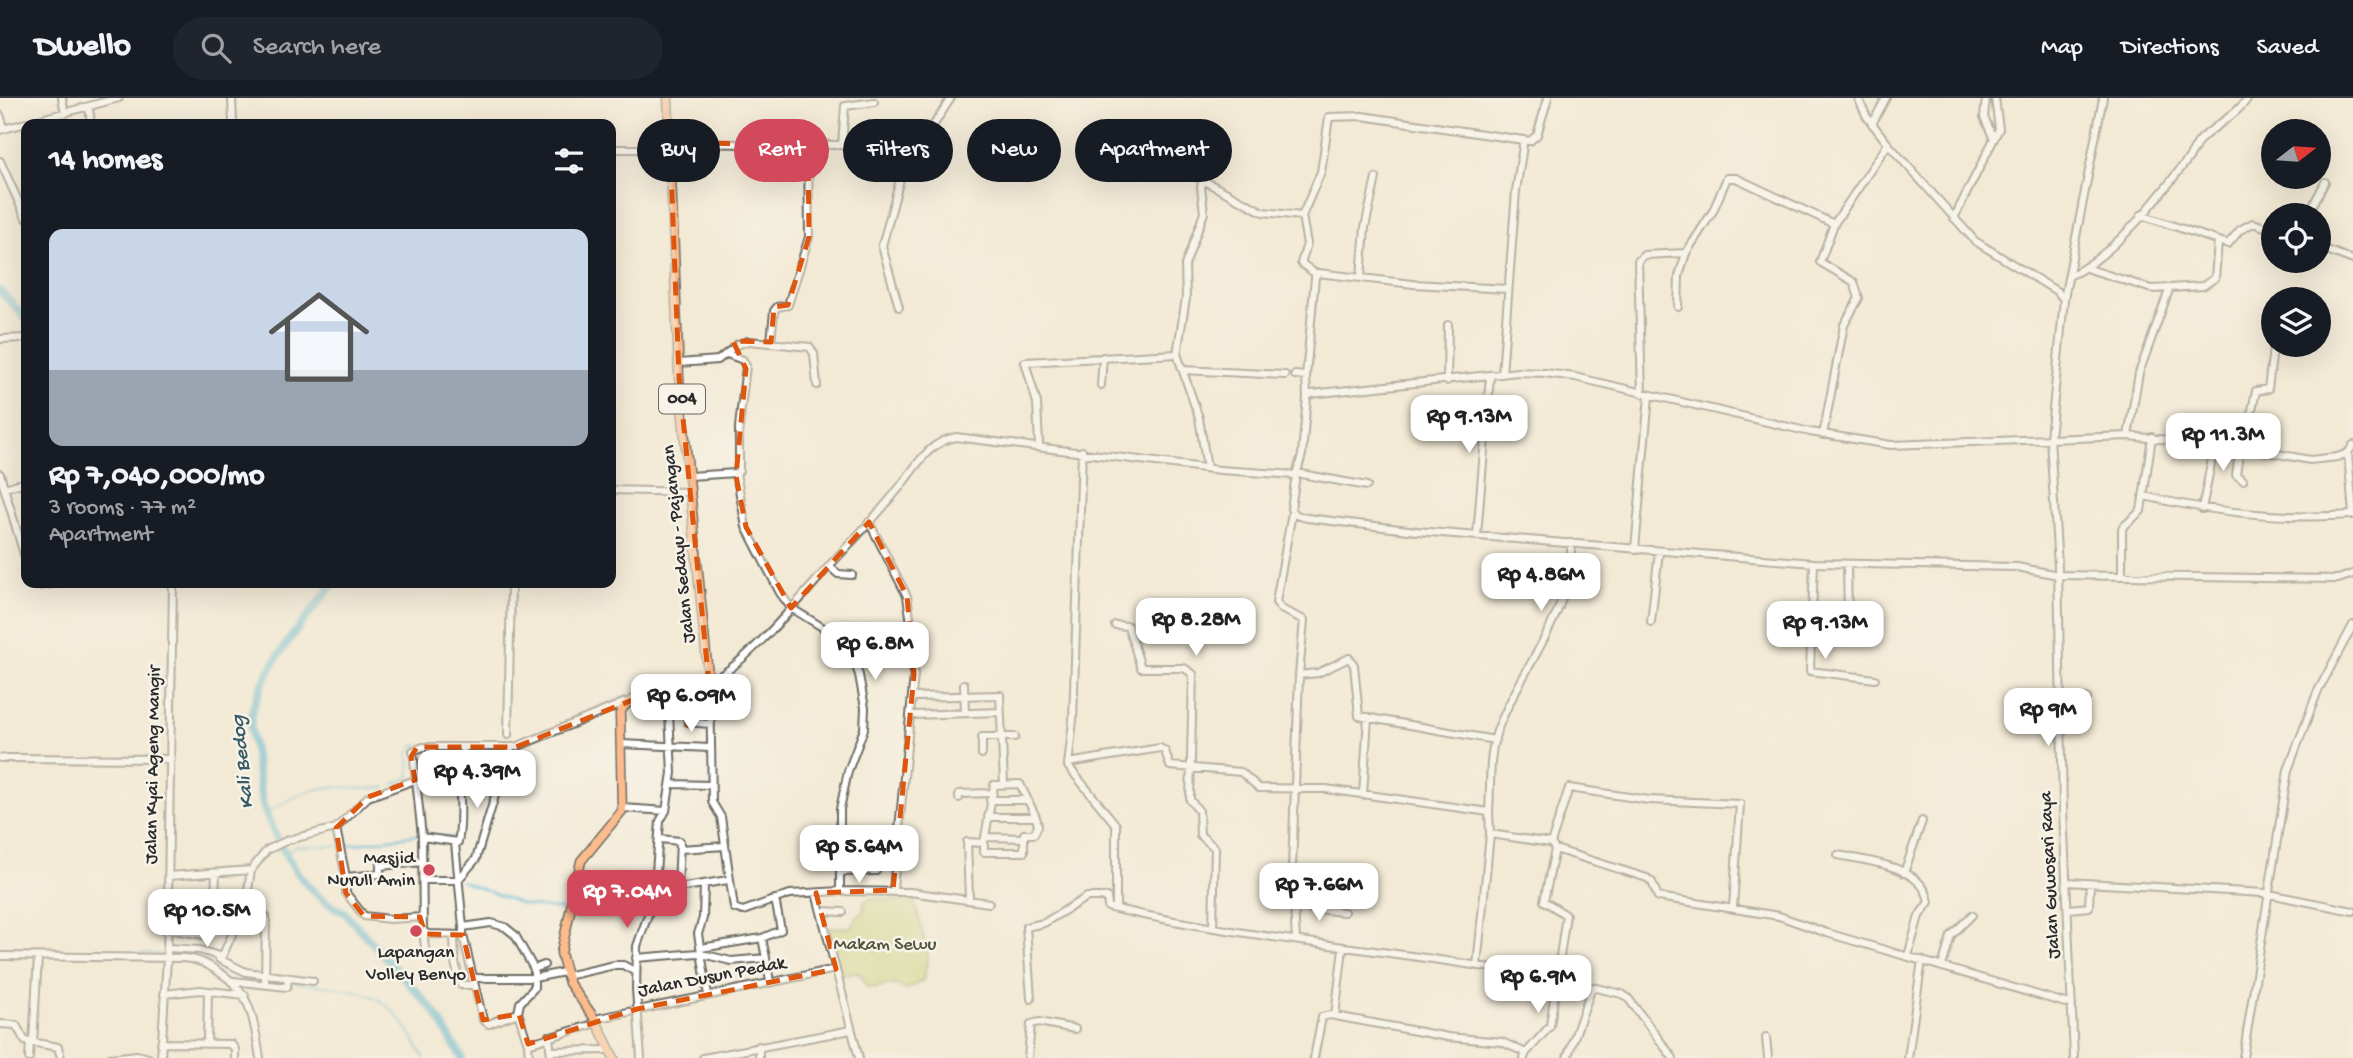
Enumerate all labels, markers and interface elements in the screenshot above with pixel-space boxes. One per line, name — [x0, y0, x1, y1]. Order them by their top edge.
search box — [173, 17, 663, 80]
text: Dwello — [35, 29, 131, 67]
icon: search — [197, 29, 235, 67]
text: Search here — [253, 33, 381, 64]
text: Map — [2041, 34, 2083, 63]
text: Directions — [2121, 34, 2219, 63]
text: Saved — [2257, 34, 2318, 63]
chip: Buy — [637, 119, 720, 182]
chip: Rent — [734, 119, 829, 182]
chip: Filters — [843, 119, 953, 182]
chip: New — [967, 119, 1061, 182]
chip: Apartment — [1075, 119, 1232, 182]
north arrow — [2261, 119, 2331, 189]
map controls — [2261, 119, 2331, 357]
icon: filters — [550, 142, 588, 180]
text: 14 homes — [49, 144, 162, 179]
button: locate — [2261, 203, 2331, 273]
icon: home — [256, 274, 382, 400]
button: layers — [2261, 287, 2331, 357]
road number: 004 — [659, 384, 705, 414]
pin: Rp 9.13M — [1397, 396, 1541, 455]
text: Rp 9.13M — [1427, 404, 1511, 431]
pin: Rp 11.3M — [2151, 414, 2295, 473]
text: Rp 11.3M — [2182, 422, 2264, 449]
street label: Jalan Sedayu - Pajangan — [658, 444, 702, 644]
text: Rp 7,040,000/mo — [49, 460, 264, 495]
text: 3 rooms · 77 m² — [49, 495, 196, 522]
text: Apartment — [49, 522, 153, 549]
pin: Rp 4.86M — [1469, 554, 1613, 613]
text: Rp 4.86M — [1497, 562, 1585, 589]
pin: Rp 8.28M — [1124, 598, 1268, 658]
pin: Rp 9.13M — [1753, 602, 1897, 661]
text: Rp 8.28M — [1152, 607, 1240, 634]
text: Rp 9.13M — [1783, 610, 1867, 637]
pin: Rp 6.8M — [810, 622, 940, 682]
text: Rp 6.8M — [837, 631, 913, 658]
street label: Jalan Kyai Ageng Mangir — [141, 663, 167, 864]
pin: Rp 6.09M — [619, 674, 763, 734]
text: Rp 6.09M — [647, 683, 735, 710]
pin: Rp 9M — [1999, 688, 2097, 748]
text: Rp 9M — [2020, 697, 2076, 724]
water label: Kali Bedog — [226, 712, 261, 810]
pin: Rp 4.39M — [405, 750, 549, 810]
text: Rp 4.39M — [434, 759, 520, 786]
street label: Jalan Guwosari Raya — [2035, 789, 2067, 959]
pin: Rp 5.64M — [787, 826, 931, 885]
text: Rp 5.64M — [816, 834, 902, 861]
place label: Masjid Nurull Amin — [327, 848, 417, 893]
marker: Masjid Nurull Amin — [421, 862, 437, 878]
pin: Rp 7.66M — [1247, 864, 1391, 923]
pin: Rp 7.04M — [555, 870, 699, 930]
text: Rp 7.66M — [1275, 872, 1363, 899]
text: Rp 7.04M — [583, 879, 671, 906]
pin: Rp 10.5M — [135, 890, 279, 949]
text: Rp 10.5M — [164, 898, 250, 925]
marker: Lapangan Volley Benyo — [408, 923, 424, 939]
park label: Makam Sewu — [834, 934, 937, 957]
place label: Lapangan Volley Benyo — [365, 942, 466, 987]
street label: Jalan Dusun Pedak — [636, 952, 789, 1004]
pin: Rp 6.9M — [1473, 956, 1603, 1015]
text: Rp 6.9M — [1500, 964, 1576, 991]

